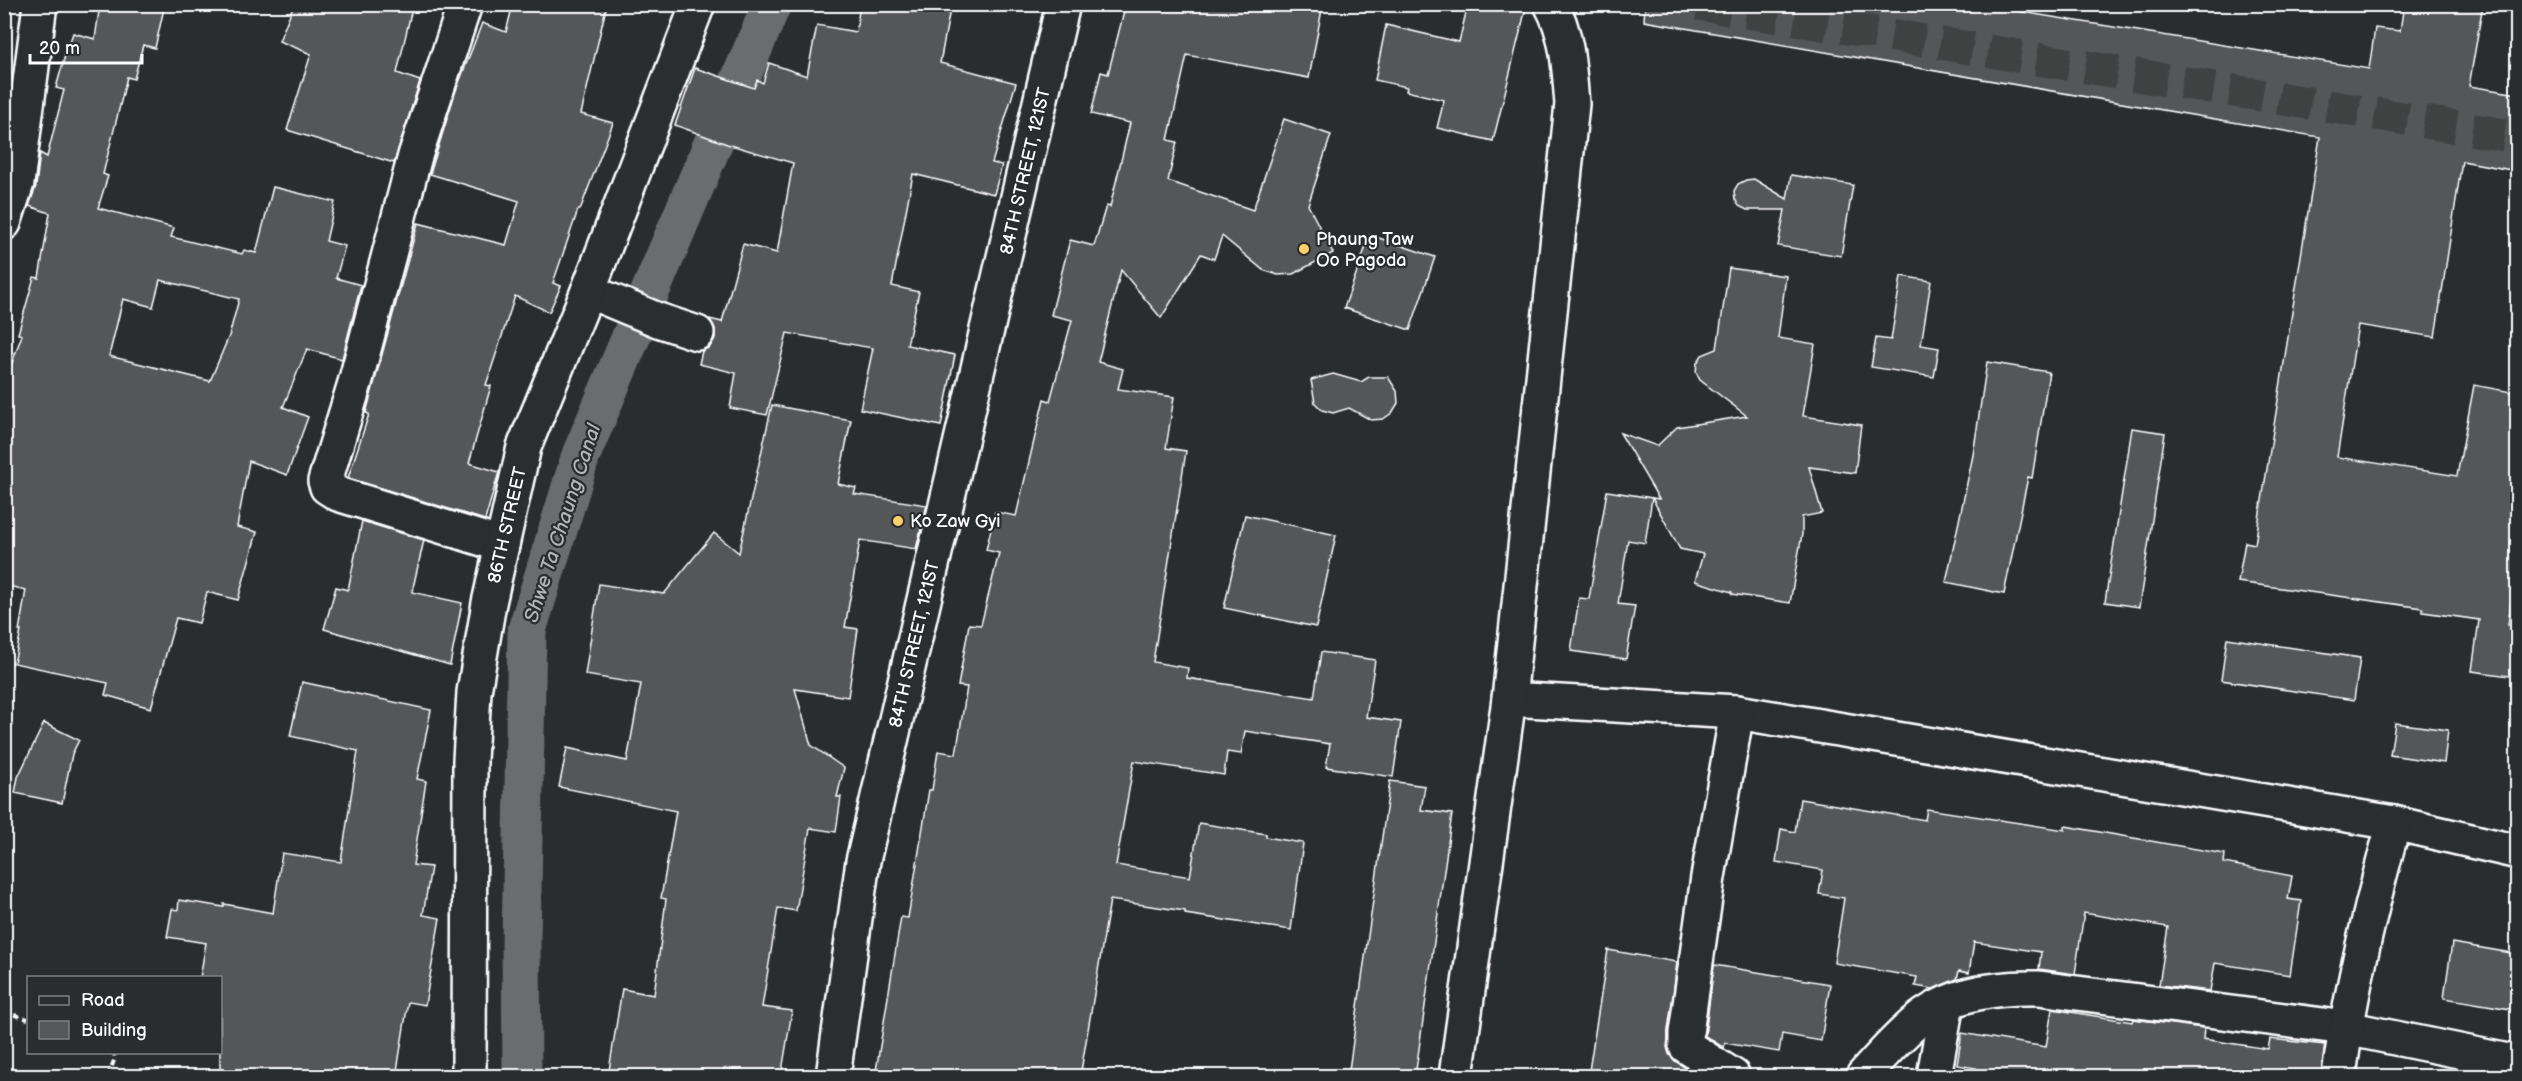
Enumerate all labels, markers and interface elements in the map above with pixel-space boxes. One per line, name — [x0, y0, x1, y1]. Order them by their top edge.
scale bar — [30, 27, 142, 65]
text: 20 m — [39, 38, 80, 59]
street label: 84TH STREET, 121ST — [996, 85, 1055, 257]
place label: Phaung Taw Oo Pagoda — [1316, 229, 1414, 271]
marker: Phaung Taw Oo Pagoda — [1297, 242, 1311, 256]
water label: Shwe Ta Chaung Canal — [519, 420, 607, 626]
street label: 86TH STREET — [484, 465, 531, 585]
place label: Ko Zaw Gyi — [910, 511, 1001, 532]
marker: Ko Zaw Gyi — [891, 514, 905, 528]
street label: 84TH STREET, 121ST — [885, 558, 944, 730]
legend — [27, 976, 222, 1054]
text: Road — [81, 990, 125, 1011]
text: Building — [81, 1020, 147, 1041]

